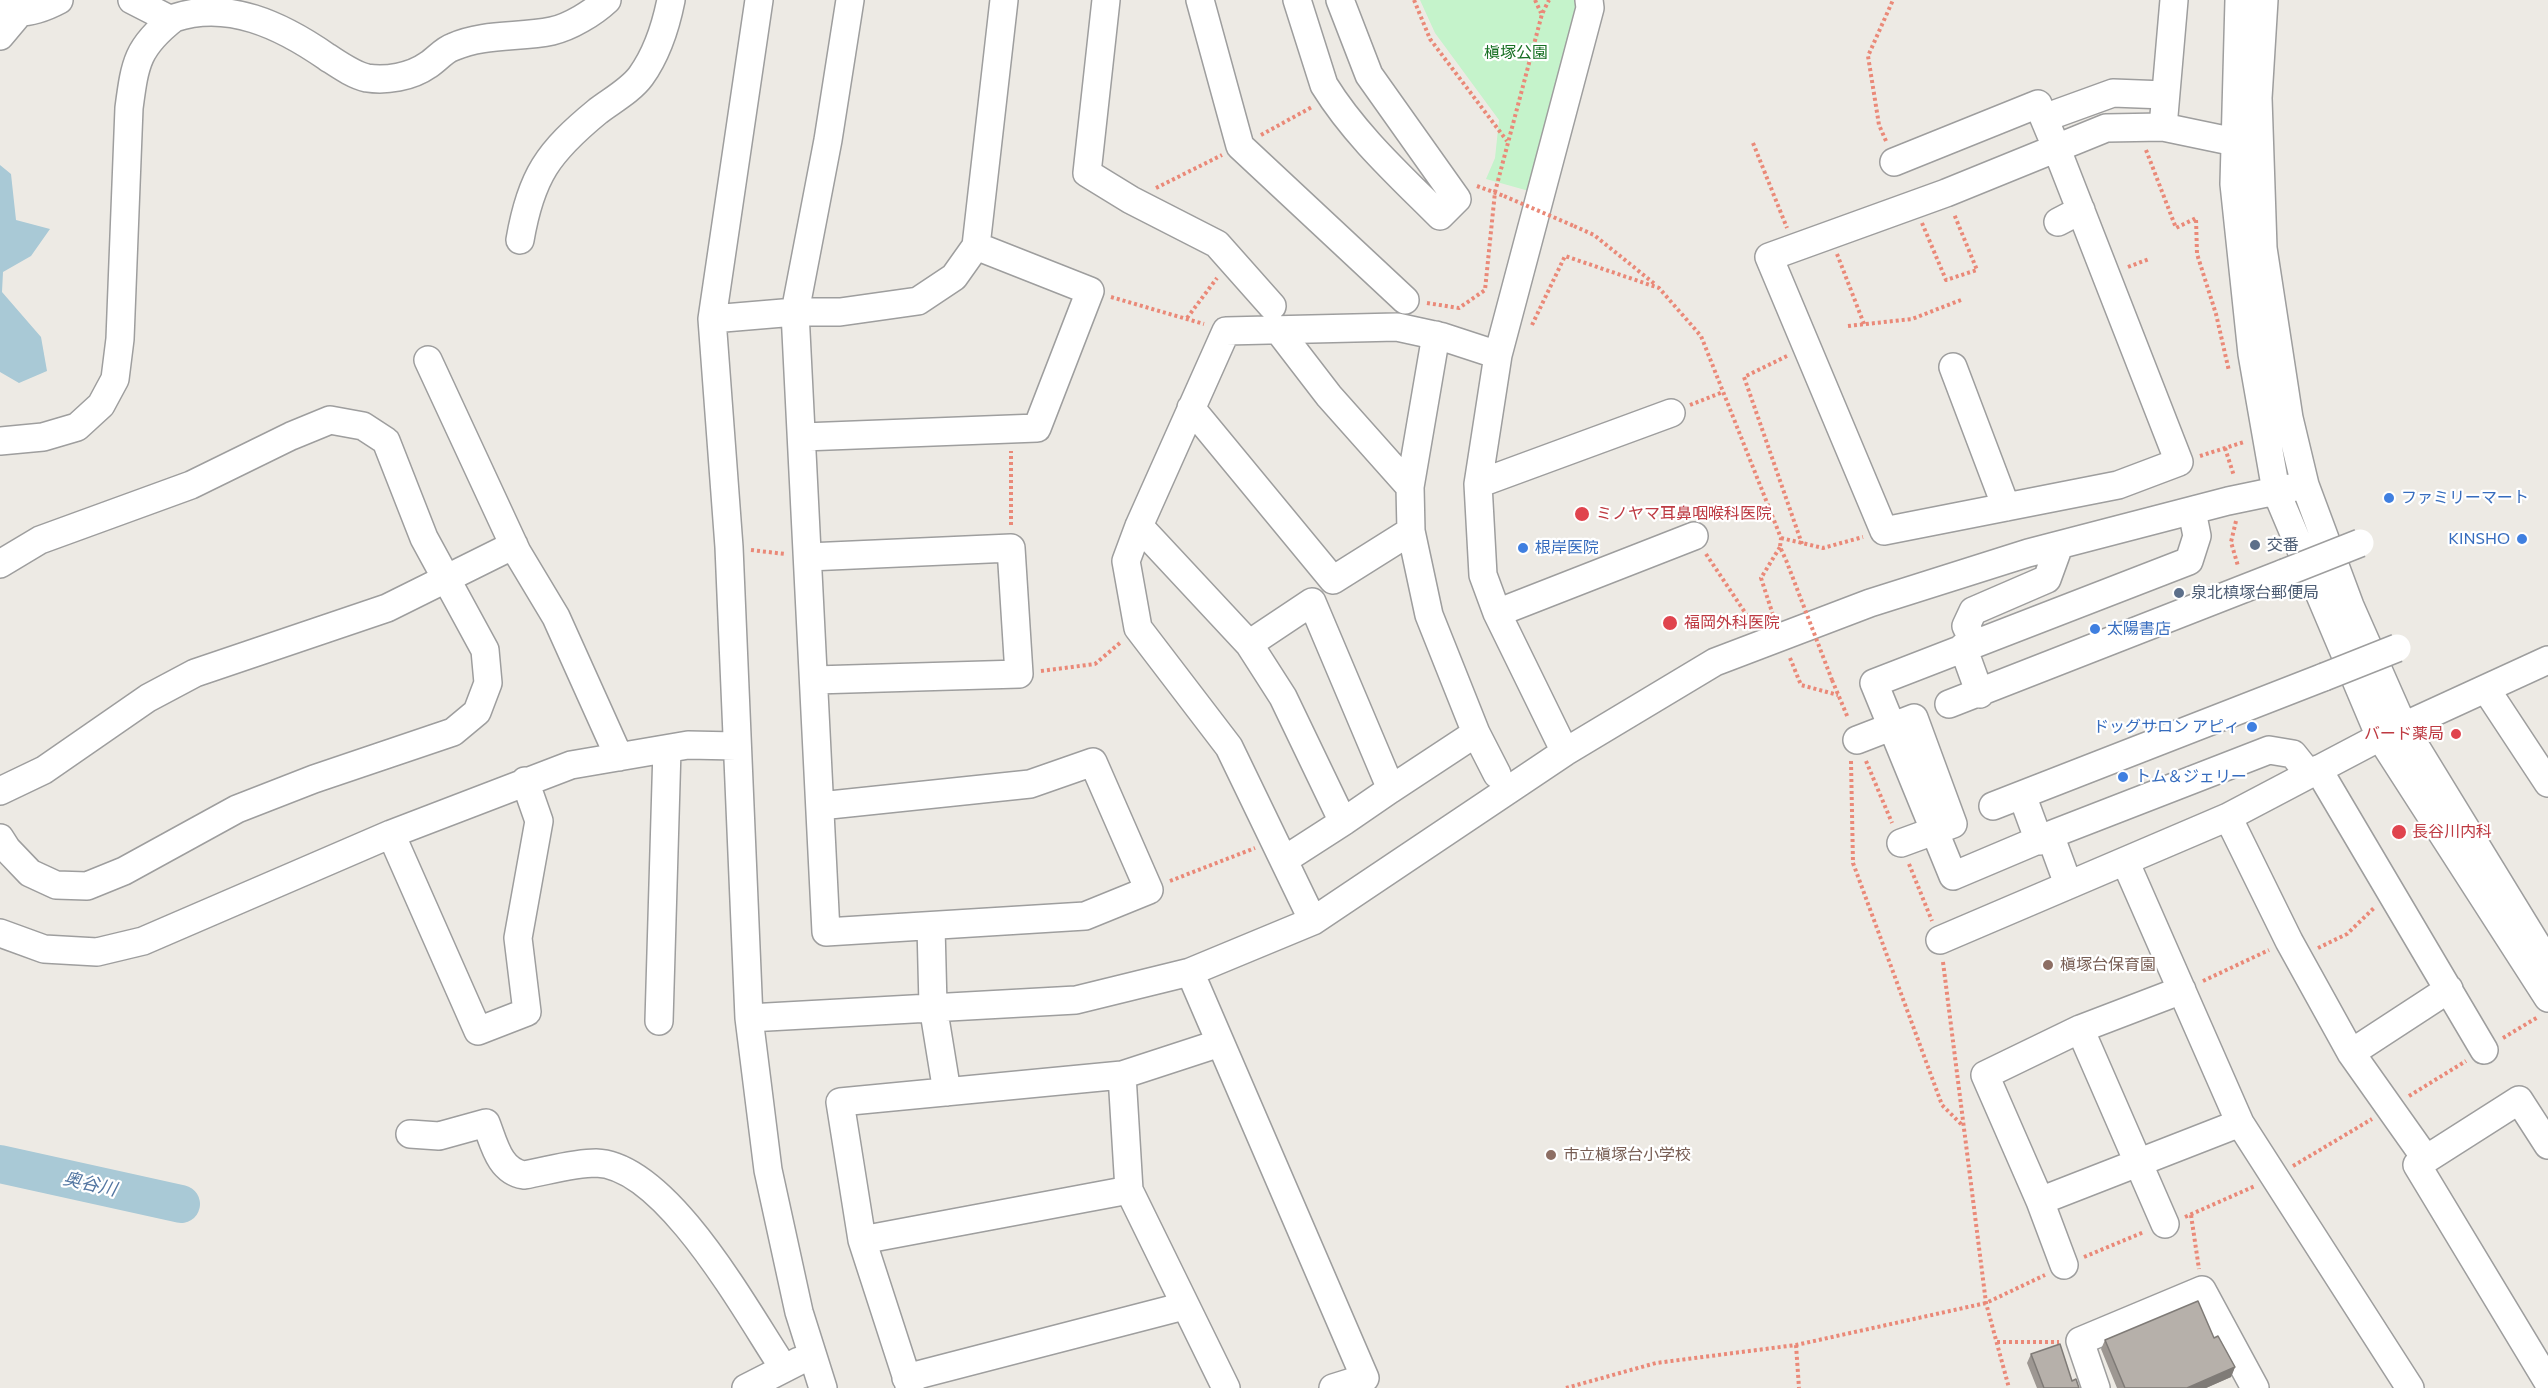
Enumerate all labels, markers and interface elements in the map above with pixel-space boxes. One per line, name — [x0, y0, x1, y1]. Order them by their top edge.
park label: 槇塚公園 — [1484, 43, 1548, 63]
place label: ファミリーマート — [2401, 488, 2529, 508]
marker: ファミリーマート — [2382, 491, 2396, 505]
place label: ミノヤマ耳鼻咽喉科医院 — [1596, 504, 1772, 524]
marker: ミノヤマ耳鼻咽喉科医院 — [1573, 505, 1591, 523]
place label: KINSHO — [2448, 529, 2510, 549]
marker: KINSHO — [2515, 532, 2529, 546]
place label: 交番 — [2267, 535, 2299, 555]
place label: 根岸医院 — [1535, 538, 1599, 558]
marker: 交番 — [2248, 538, 2262, 552]
marker: 根岸医院 — [1516, 541, 1530, 555]
place label: 泉北槙塚台郵便局 — [2191, 583, 2319, 603]
marker: 泉北槙塚台郵便局 — [2172, 586, 2186, 600]
place label: 福岡外科医院 — [1684, 613, 1780, 633]
marker: 福岡外科医院 — [1661, 614, 1679, 632]
place label: 太陽書店 — [2107, 619, 2171, 639]
marker: 太陽書店 — [2088, 622, 2102, 636]
place label: ドッグサロン アピィ — [2093, 717, 2240, 737]
marker: ドッグサロン アピィ — [2245, 720, 2259, 734]
place label: バード薬局 — [2364, 724, 2444, 744]
marker: バード薬局 — [2449, 727, 2463, 741]
place label: トム＆ジェリー — [2135, 767, 2247, 787]
marker: トム＆ジェリー — [2116, 770, 2130, 784]
place label: 長谷川内科 — [2412, 822, 2492, 842]
marker: 長谷川内科 — [2390, 823, 2408, 841]
place label: 槇塚台保育園 — [2060, 955, 2156, 975]
marker: 槇塚台保育園 — [2041, 958, 2055, 972]
place label: 市立槇塚台小学校 — [1563, 1145, 1691, 1165]
marker: 市立槇塚台小学校 — [1544, 1148, 1558, 1162]
water label: 奥谷川 — [61, 1167, 119, 1201]

